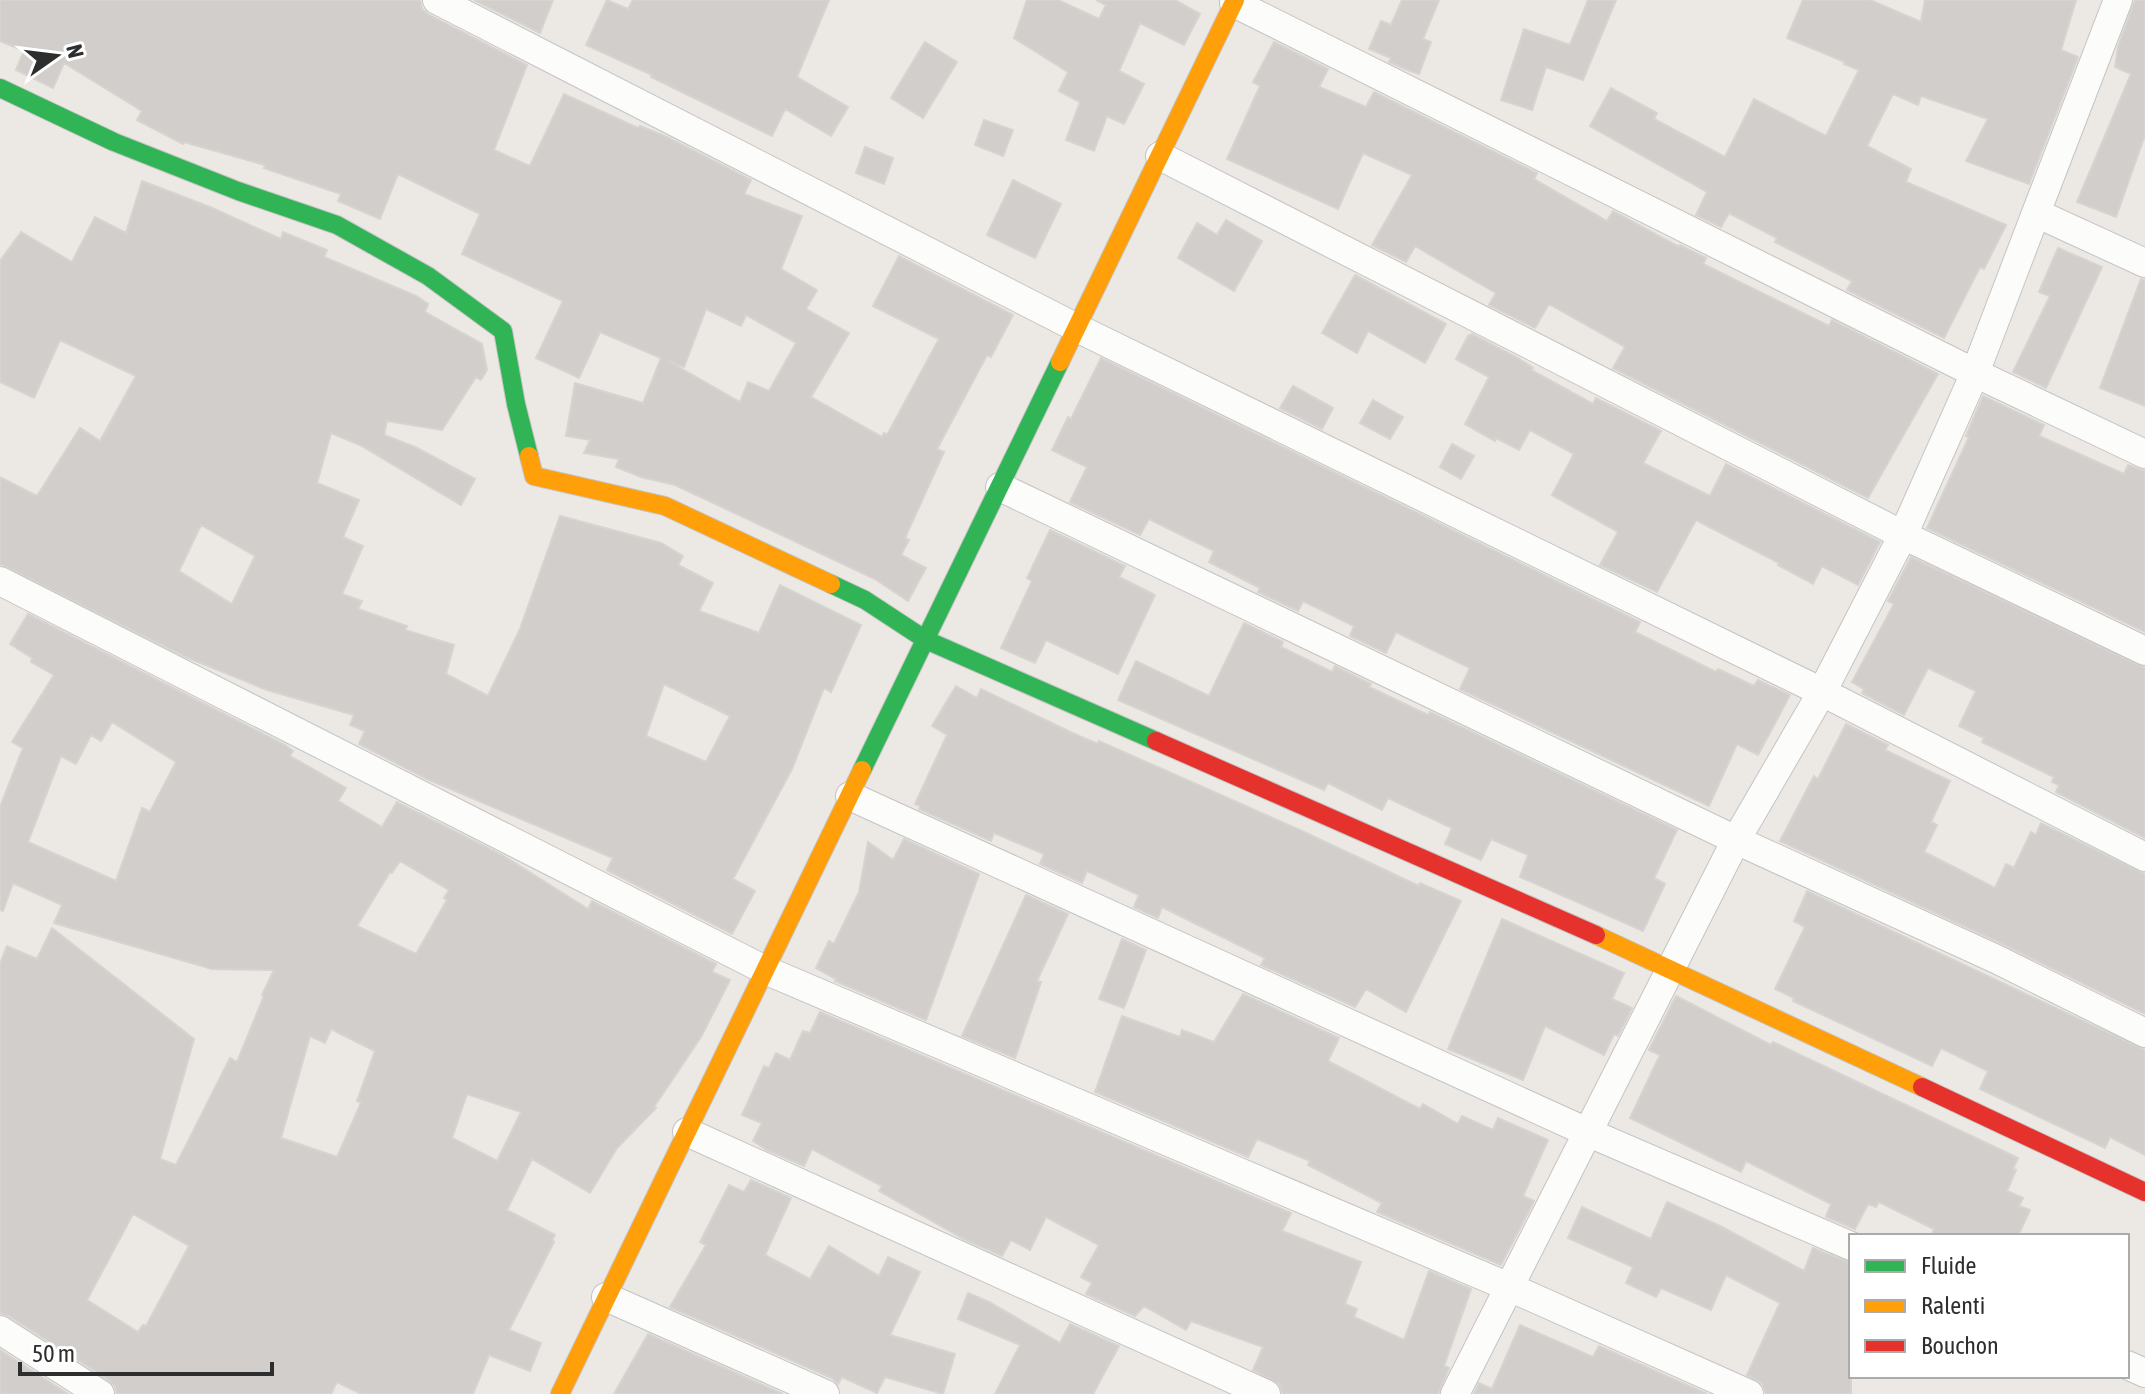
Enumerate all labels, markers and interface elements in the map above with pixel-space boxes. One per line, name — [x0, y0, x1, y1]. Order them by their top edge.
north arrow — [16, 16, 96, 96]
text: N — [61, 42, 90, 61]
legend — [1849, 1234, 2129, 1378]
text: Fluide — [1921, 1252, 1976, 1279]
text: Ralenti — [1921, 1292, 1985, 1319]
scale bar — [20, 1326, 272, 1376]
text: Bouchon — [1921, 1332, 1999, 1359]
text: 50 m — [32, 1340, 75, 1367]

